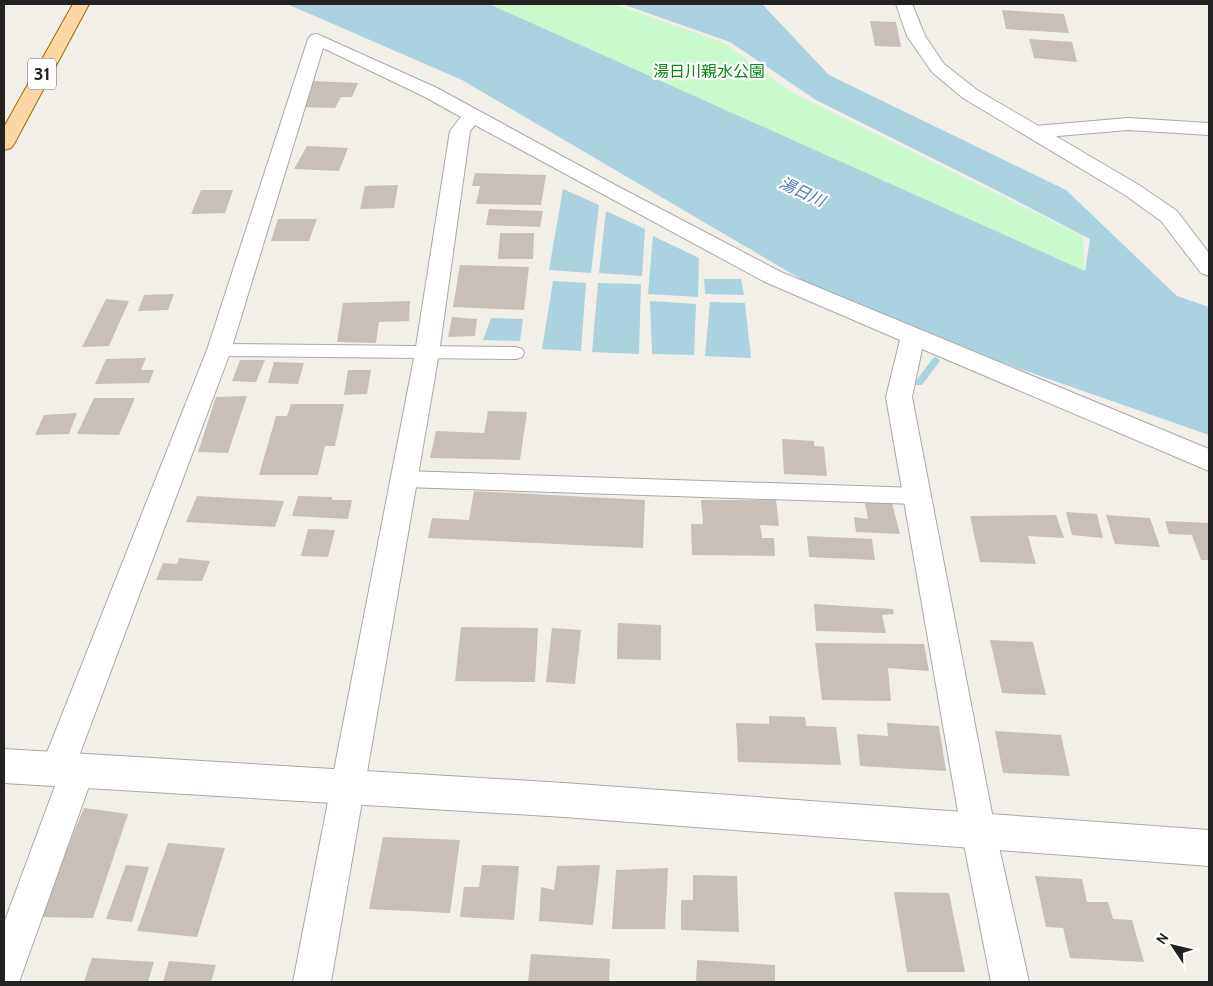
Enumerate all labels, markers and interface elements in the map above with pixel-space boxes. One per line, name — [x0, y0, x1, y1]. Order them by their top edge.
road number: 31 — [28, 59, 56, 90]
park label: 湯日川親水公園 — [653, 62, 765, 81]
water label: 湯日川 — [776, 173, 830, 212]
north arrow — [1148, 921, 1198, 971]
text: N — [1152, 929, 1173, 948]

